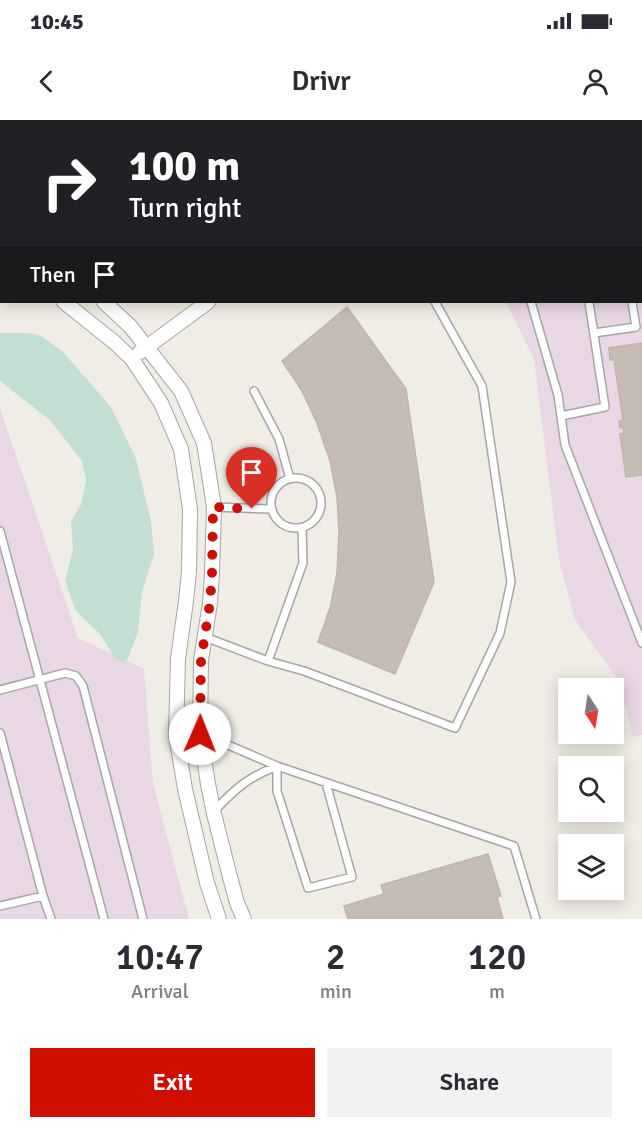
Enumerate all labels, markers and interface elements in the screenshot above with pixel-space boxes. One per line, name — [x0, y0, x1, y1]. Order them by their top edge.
text: 10:45 — [30, 8, 84, 35]
icon: back — [30, 65, 63, 98]
text: Drivr — [291, 65, 351, 98]
icon: person — [579, 65, 612, 98]
text: 100 m — [129, 141, 240, 192]
icon: right — [30, 144, 108, 222]
text: Turn right — [129, 192, 242, 225]
icon: arrive — [88, 258, 121, 291]
text: Then — [30, 261, 76, 288]
pin — [226, 447, 277, 509]
icon: arrive — [235, 456, 268, 489]
north arrow — [558, 678, 624, 744]
map controls — [558, 678, 624, 900]
position arrow — [168, 702, 232, 766]
button: search — [558, 756, 624, 822]
button: layers — [558, 834, 624, 900]
text: 10:47 — [116, 935, 204, 980]
text: 2 — [326, 935, 346, 980]
text: 120 — [468, 935, 526, 980]
text: Arrival — [131, 979, 189, 1004]
text: min — [320, 979, 352, 1004]
text: m — [489, 979, 505, 1004]
button: Exit — [30, 1048, 315, 1117]
button: Share — [327, 1048, 612, 1117]

